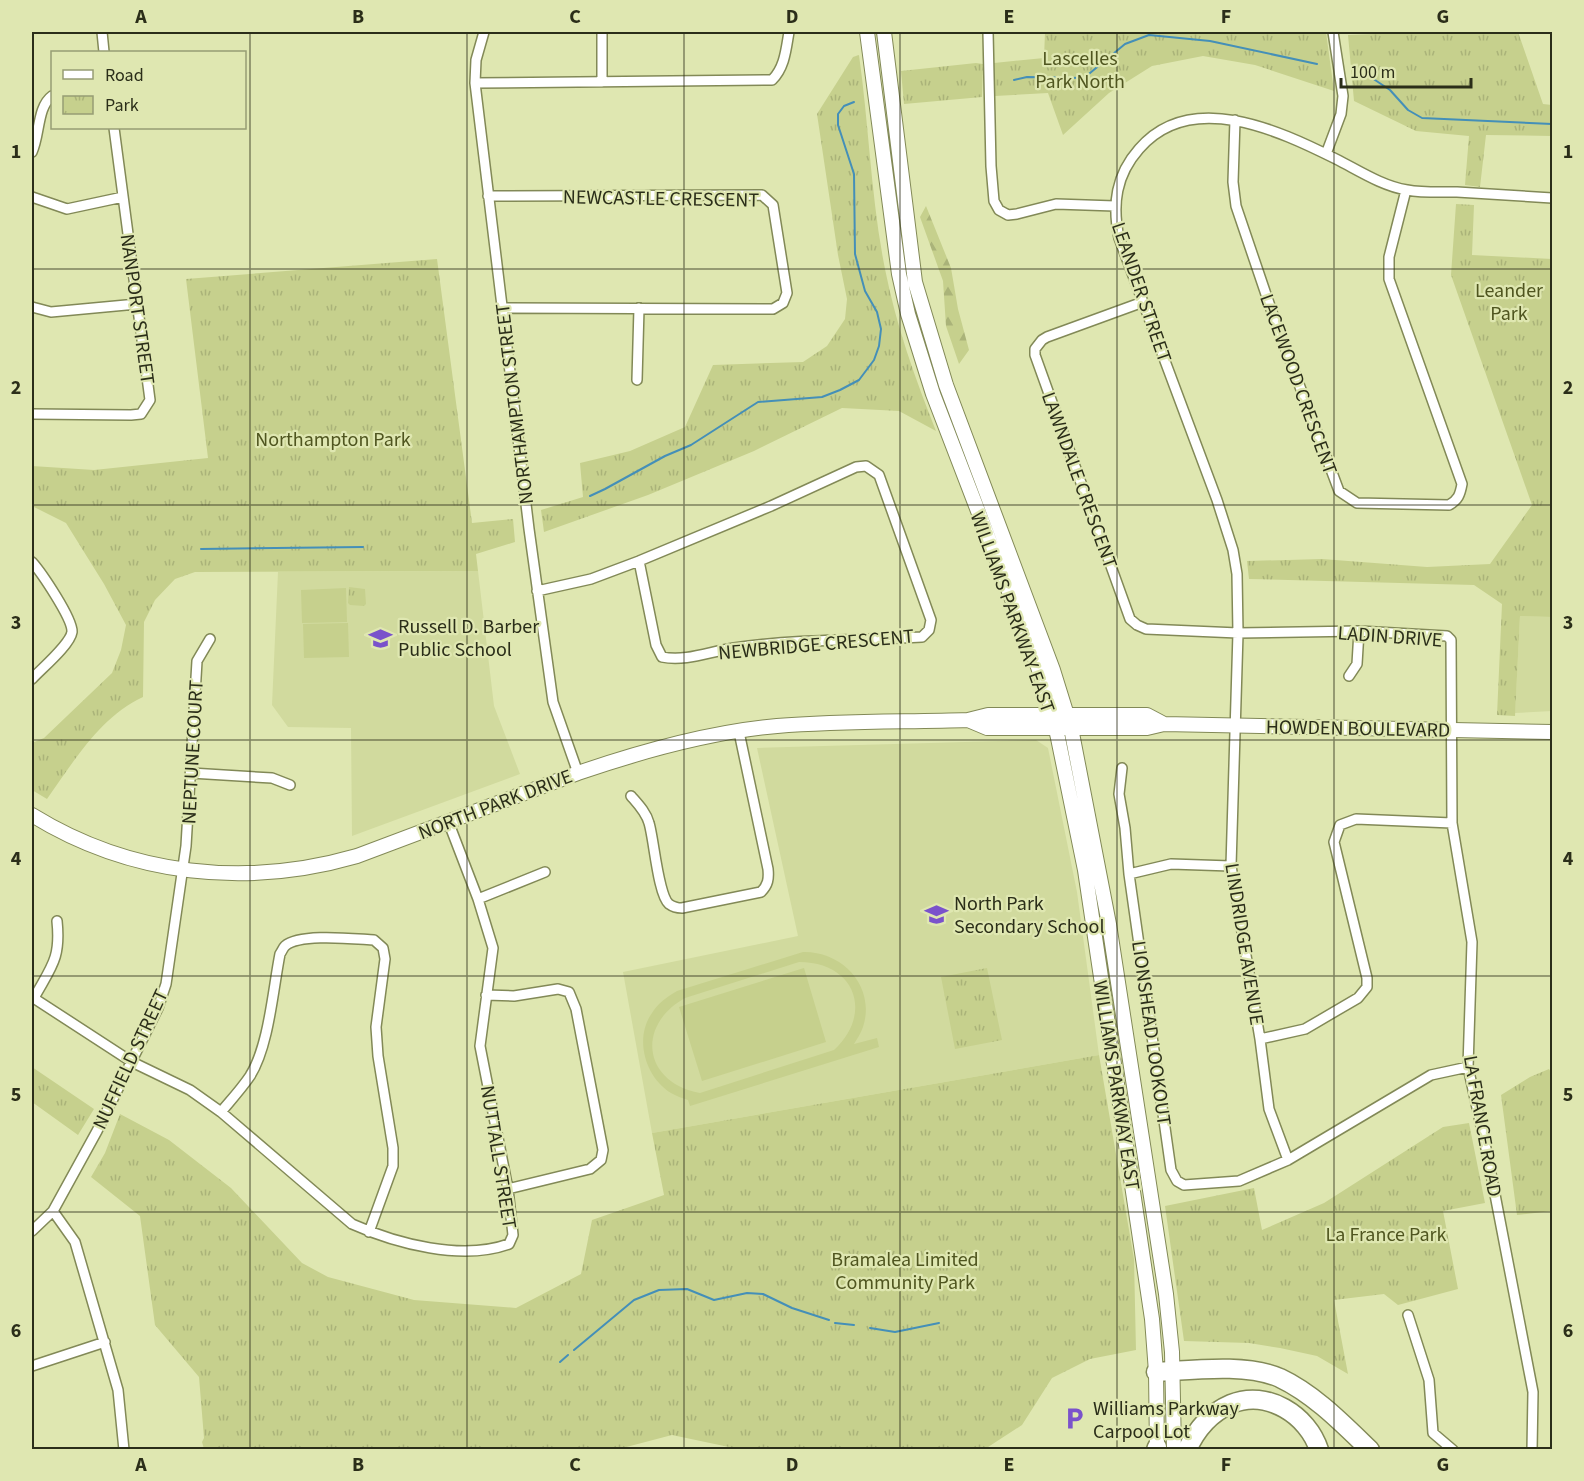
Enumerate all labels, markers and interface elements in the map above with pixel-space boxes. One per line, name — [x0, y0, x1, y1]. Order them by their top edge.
text: A — [134, 3, 147, 31]
text: B — [352, 3, 364, 31]
text: C — [569, 3, 581, 31]
text: D — [786, 3, 798, 31]
text: E — [1004, 3, 1014, 31]
text: F — [1221, 3, 1231, 31]
text: G — [1437, 3, 1449, 31]
park label: Lascelles Park North — [1035, 45, 1125, 96]
legend — [51, 51, 246, 129]
scale bar — [1341, 51, 1472, 89]
text: 100 m — [1350, 60, 1395, 85]
text: Road — [105, 63, 144, 88]
text: Park — [105, 93, 139, 118]
text: 1 — [11, 138, 21, 166]
text: 1 — [1563, 138, 1573, 166]
street label: NEWCASTLE CRESCENT — [563, 183, 760, 215]
street label: LEANDER STREET — [1104, 219, 1178, 366]
street label: NANPORT STREET — [113, 232, 161, 386]
park label: Leander Park — [1475, 277, 1543, 328]
street label: LACEWOOD CRESCENT — [1252, 290, 1344, 479]
street label: NORTHAMPTON STREET — [489, 302, 541, 506]
text: 2 — [11, 374, 21, 402]
text: 2 — [1563, 374, 1573, 402]
street label: LAWNDALE CRESCENT — [1034, 388, 1124, 573]
park label: Northampton Park — [255, 426, 411, 454]
street label: WILLIAMS PARKWAY EAST — [963, 508, 1062, 717]
text: 3 — [11, 609, 21, 637]
text: 3 — [1563, 609, 1573, 637]
place label: Russell D. Barber Public School — [398, 613, 539, 664]
street label: LADIN DRIVE — [1337, 619, 1443, 655]
street label: NEWBRIDGE CRESCENT — [717, 622, 915, 668]
school or university icon: Russell D. Barber Public School — [367, 625, 393, 651]
street label: NEPTUNE COURT — [175, 679, 211, 825]
street label: HOWDEN BOULEVARD — [1266, 713, 1450, 745]
street label: NORTH PARK DRIVE — [414, 763, 577, 847]
text: 4 — [11, 845, 22, 873]
text: 4 — [1563, 845, 1574, 873]
street label: LINDRIDGE AVENUE — [1217, 861, 1271, 1027]
place label: North Park Secondary School — [954, 890, 1105, 941]
school or university icon: North Park Secondary School — [923, 901, 949, 927]
street label: LIONSHEAD LOOKOUT — [1124, 939, 1178, 1128]
street label: WILLIAMS PARKWAY EAST — [1086, 978, 1146, 1192]
street label: NUFFIELD STREET — [86, 985, 176, 1134]
street label: LA FRANCE ROAD — [1456, 1053, 1508, 1199]
text: 5 — [11, 1081, 21, 1109]
text: 5 — [1563, 1081, 1573, 1109]
street label: NUTTALL STREET — [473, 1083, 523, 1231]
park label: La France Park — [1326, 1221, 1446, 1249]
park label: Bramalea Limited Community Park — [831, 1246, 979, 1297]
text: 6 — [11, 1317, 21, 1345]
text: 6 — [1563, 1317, 1573, 1345]
place label: Williams Parkway Carpool Lot — [1093, 1395, 1239, 1446]
parking icon: Williams Parkway Carpool Lot — [1062, 1406, 1088, 1432]
text: A — [134, 1451, 147, 1479]
text: B — [352, 1451, 364, 1479]
text: C — [569, 1451, 581, 1479]
text: D — [786, 1451, 798, 1479]
text: E — [1004, 1451, 1014, 1479]
text: F — [1221, 1451, 1231, 1479]
text: G — [1437, 1451, 1449, 1479]

